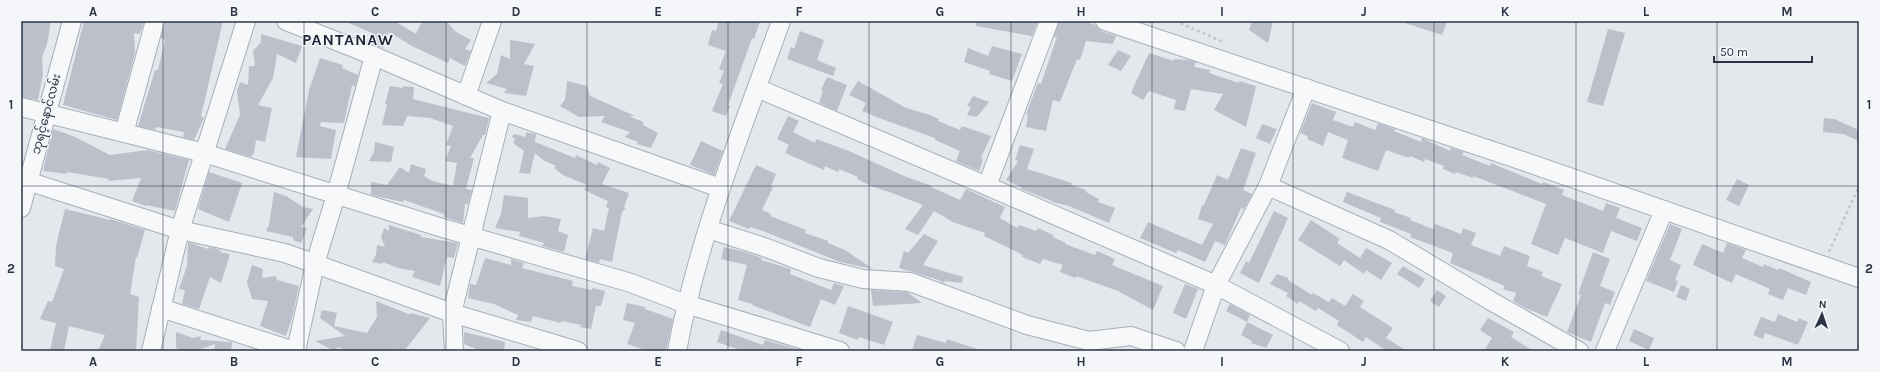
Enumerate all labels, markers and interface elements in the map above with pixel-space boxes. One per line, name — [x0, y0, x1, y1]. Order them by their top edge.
text: A — [89, 4, 97, 19]
text: B — [230, 4, 238, 19]
text: C — [371, 4, 379, 19]
text: D — [512, 4, 521, 19]
text: E — [654, 4, 662, 19]
text: F — [795, 4, 803, 19]
text: G — [936, 4, 944, 19]
text: H — [1076, 4, 1086, 19]
text: I — [1220, 4, 1224, 19]
text: J — [1361, 4, 1367, 19]
text: K — [1501, 4, 1510, 19]
text: L — [1643, 4, 1650, 19]
text: M — [1781, 4, 1793, 19]
district label: PANTANAW — [302, 30, 394, 49]
scale bar — [1714, 38, 1812, 64]
text: 50 m — [1720, 45, 1748, 59]
street label: ဘုရင့်နောင်လမ်း — [27, 72, 66, 157]
text: 1 — [9, 97, 13, 112]
text: 1 — [1867, 97, 1871, 112]
text: 2 — [7, 261, 15, 276]
text: 2 — [1865, 261, 1873, 276]
north arrow — [1802, 294, 1842, 334]
text: N — [1818, 298, 1827, 311]
text: A — [89, 354, 97, 369]
text: B — [230, 354, 238, 369]
text: C — [371, 354, 379, 369]
text: D — [512, 354, 521, 369]
text: E — [654, 354, 662, 369]
text: F — [795, 354, 803, 369]
text: G — [936, 354, 944, 369]
text: H — [1076, 354, 1086, 369]
text: I — [1220, 354, 1224, 369]
text: J — [1361, 354, 1367, 369]
text: K — [1501, 354, 1510, 369]
text: L — [1643, 354, 1650, 369]
text: M — [1781, 354, 1793, 369]

